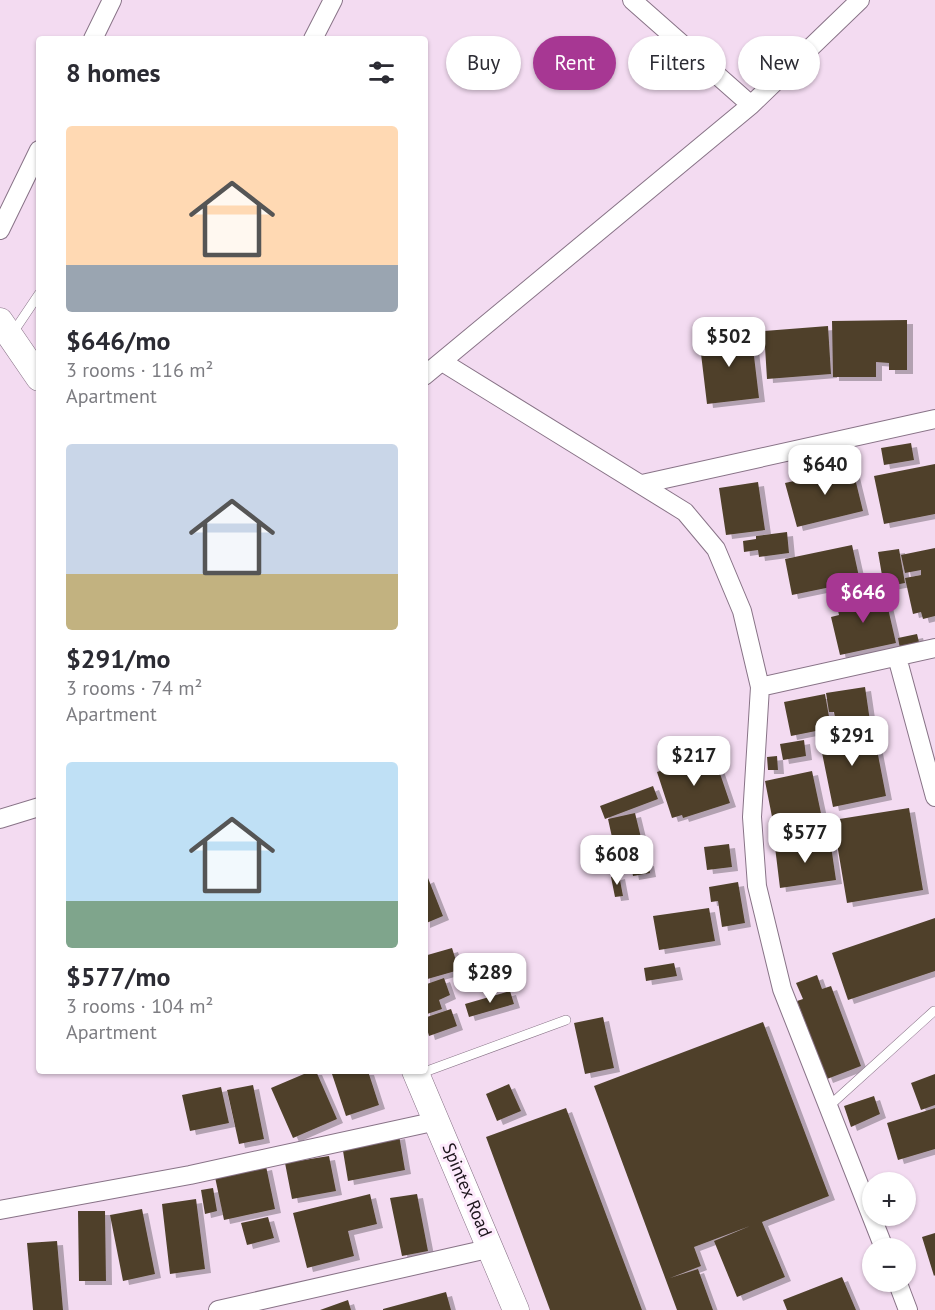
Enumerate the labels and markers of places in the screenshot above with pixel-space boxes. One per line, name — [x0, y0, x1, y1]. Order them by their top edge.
pin: $502 — [693, 317, 765, 368]
pin: $640 — [789, 445, 861, 496]
pin: $646 — [827, 573, 899, 624]
pin: $291 — [816, 716, 888, 767]
pin: $217 — [658, 736, 730, 787]
pin: $577 — [769, 813, 841, 864]
pin: $608 — [581, 835, 653, 886]
pin: $289 — [454, 953, 526, 1004]

